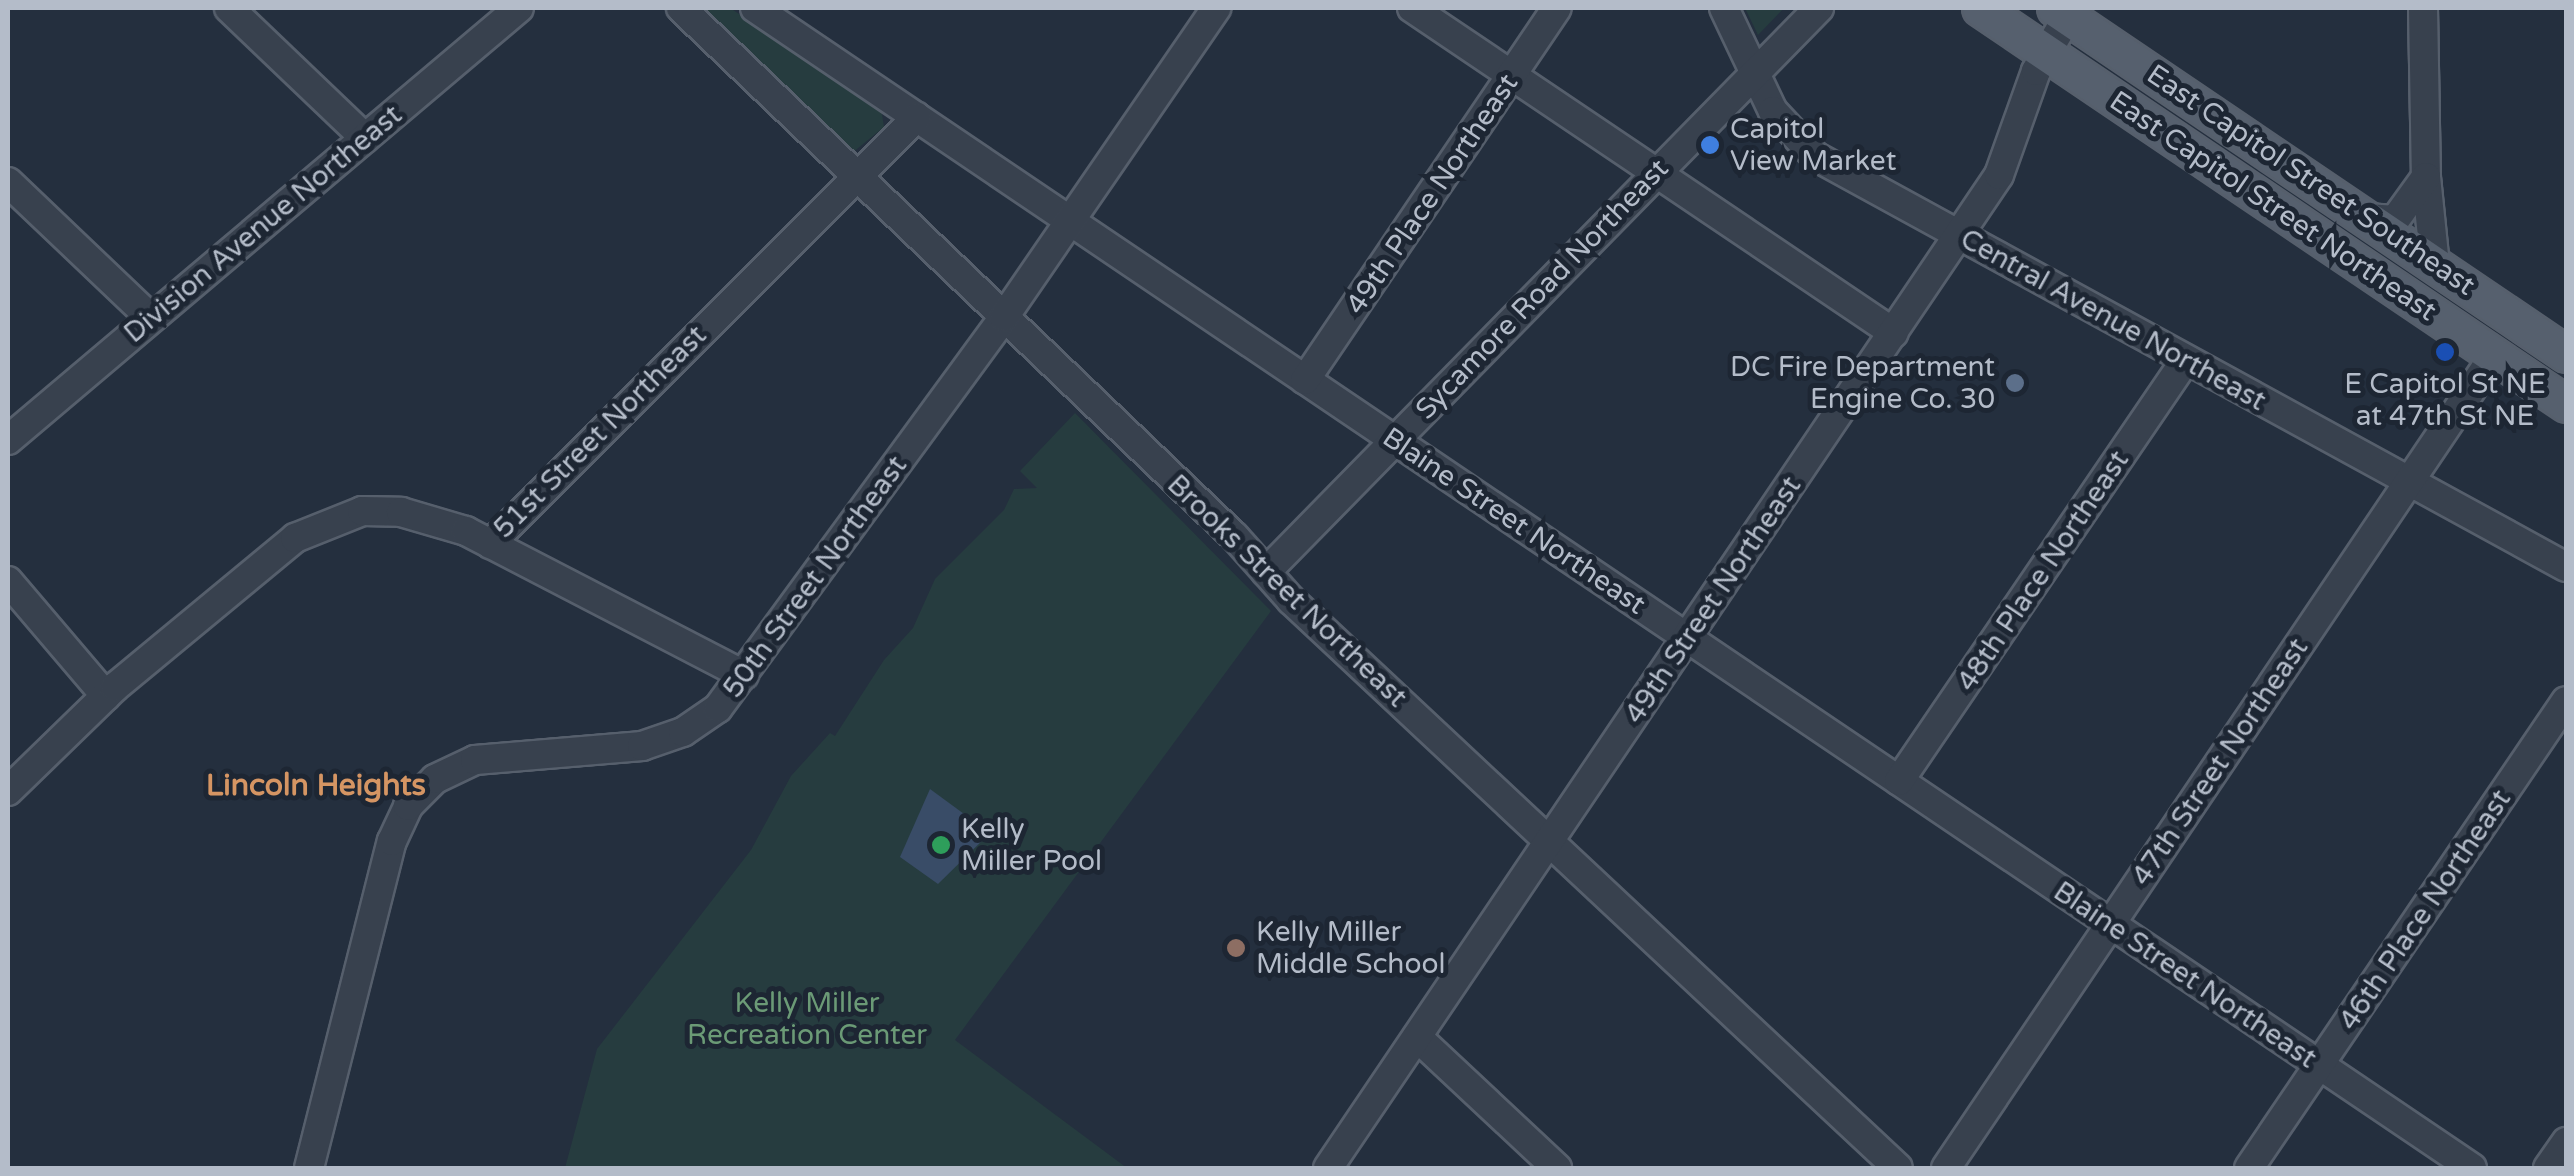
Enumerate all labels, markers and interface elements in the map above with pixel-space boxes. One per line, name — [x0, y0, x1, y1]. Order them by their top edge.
street label: East Capitol Street Southeast — [2141, 58, 2481, 302]
street label: 49th Place Northeast — [1339, 67, 1525, 321]
street label: East Capitol Street Northeast — [2103, 84, 2443, 328]
street label: Division Avenue Northeast — [117, 98, 409, 350]
place label: Capitol View Market — [1730, 112, 1896, 178]
marker: Capitol View Market — [1699, 134, 1721, 156]
street label: Sycamore Road Northeast — [1409, 152, 1675, 426]
street label: Central Avenue Northeast — [1955, 222, 2271, 418]
street label: 51st Street Northeast — [487, 319, 713, 545]
marker: E Capitol St NE at 47th St NE — [2434, 341, 2456, 363]
place label: DC Fire Department Engine Co. 30 — [1730, 350, 1995, 416]
place label: E Capitol St NE at 47th St NE — [2344, 367, 2546, 433]
marker: DC Fire Department Engine Co. 30 — [2004, 372, 2026, 394]
street label: Blaine Street Northeast — [1376, 421, 1652, 621]
street label: 48th Place Northeast — [1950, 444, 2136, 698]
street label: 50th Street Northeast — [716, 450, 914, 704]
street label: Brooks Street Northeast — [1160, 468, 1414, 714]
street label: 49th Street Northeast — [1618, 470, 1808, 730]
street label: 47th Street Northeast — [2125, 632, 2315, 892]
district label: Lincoln Heights — [206, 768, 426, 804]
street label: 46th Place Northeast — [2332, 783, 2518, 1037]
place label: Kelly Miller Pool — [961, 812, 1102, 878]
marker: Kelly Miller Pool — [930, 834, 952, 856]
street label: Blaine Street Northeast — [2047, 875, 2323, 1075]
place label: Kelly Miller Middle School — [1256, 915, 1445, 981]
marker: Kelly Miller Middle School — [1225, 937, 1247, 959]
park label: Kelly Miller Recreation Center — [687, 986, 927, 1052]

